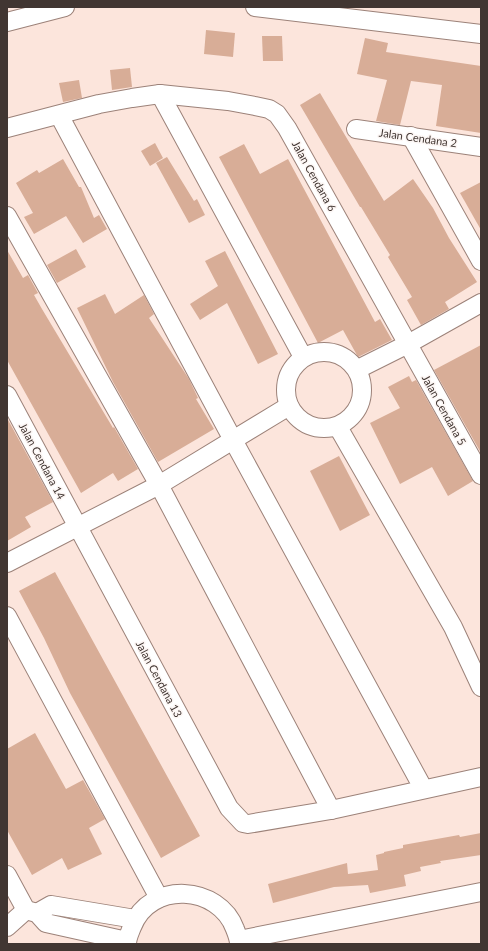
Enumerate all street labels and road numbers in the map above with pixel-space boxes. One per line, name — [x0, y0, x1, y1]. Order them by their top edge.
street label: Jalan Cendana 2 — [378, 126, 458, 149]
street label: Jalan Cendana 6 — [290, 138, 339, 213]
street label: Jalan Cendana 5 — [420, 372, 469, 447]
street label: Jalan Cendana 14 — [17, 420, 68, 502]
street label: Jalan Cendana 13 — [134, 638, 185, 719]

